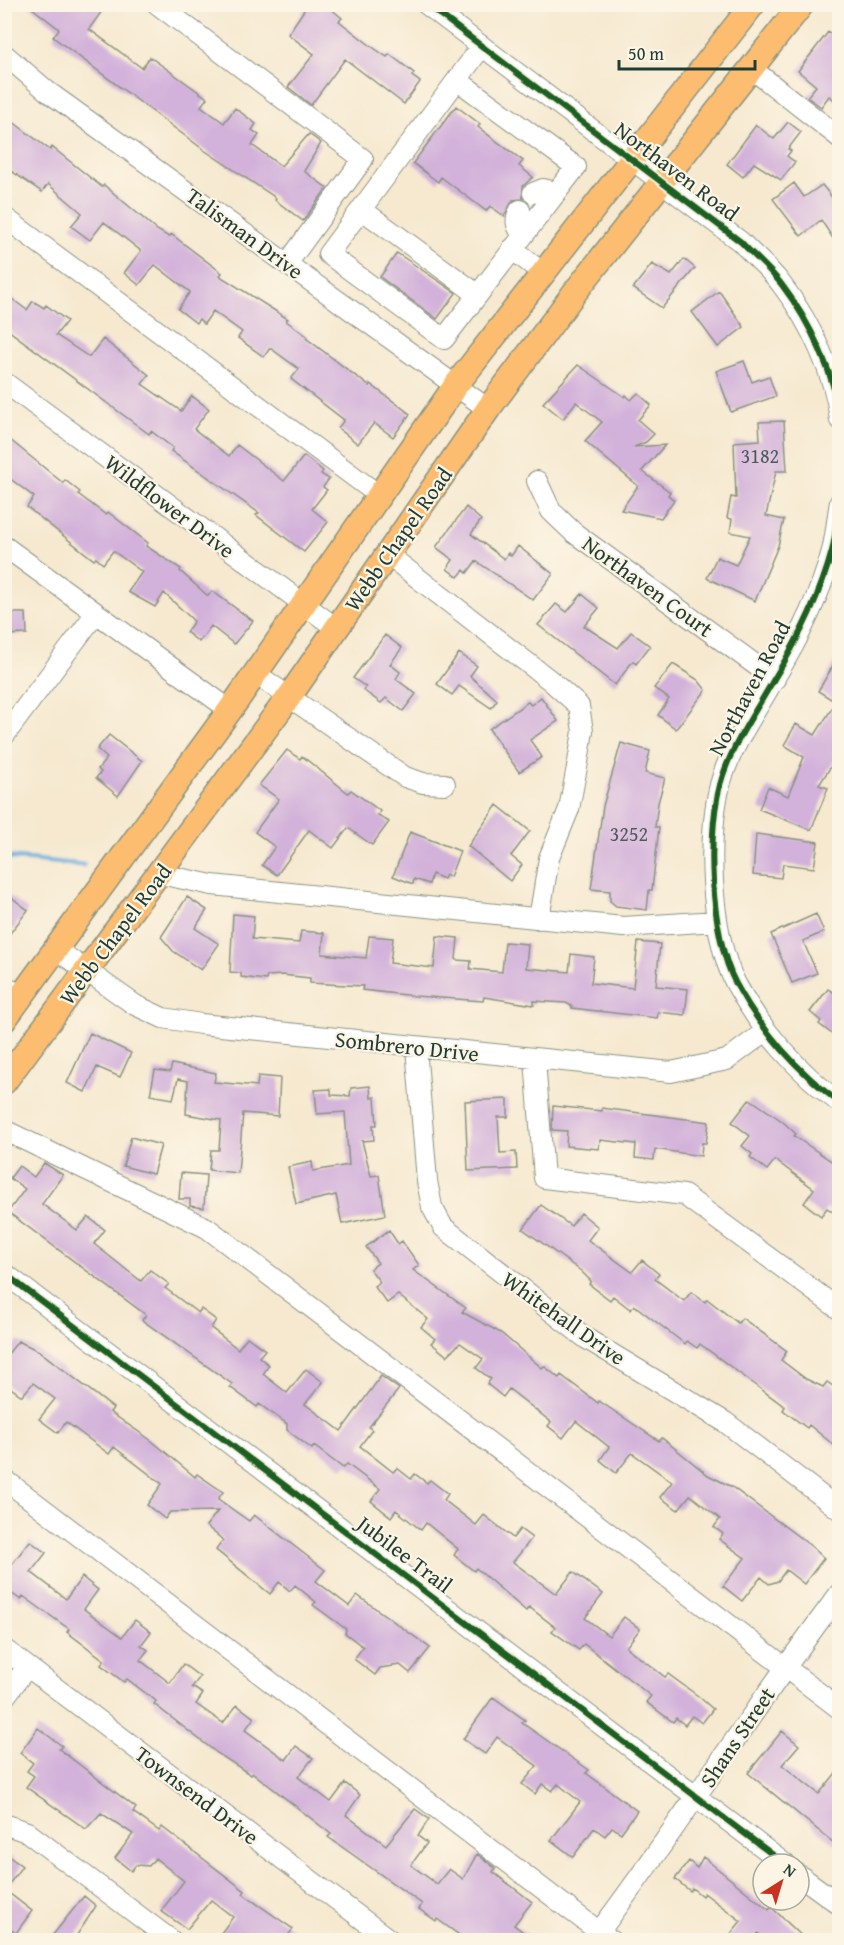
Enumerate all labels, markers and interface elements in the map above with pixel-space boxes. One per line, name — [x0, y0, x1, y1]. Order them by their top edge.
scale bar — [619, 33, 756, 71]
text: 50 m — [628, 40, 664, 67]
street label: Northaven Road — [608, 113, 746, 229]
street label: Talisman Drive — [180, 180, 310, 286]
house number: 3182 — [741, 441, 779, 470]
street label: Wildflower Drive — [98, 446, 242, 566]
street label: Webb Chapel Road — [336, 460, 460, 618]
street label: Northaven Court — [576, 528, 720, 645]
street label: Northaven Road — [700, 615, 798, 761]
house number: 3252 — [610, 819, 648, 848]
street label: Webb Chapel Road — [51, 856, 179, 1011]
street label: Sombrero Drive — [333, 1023, 481, 1069]
street label: Whitehall Drive — [496, 1263, 632, 1373]
street label: Jubilee Trail — [348, 1506, 459, 1600]
street label: Shans Street — [692, 1680, 783, 1794]
street label: Townsend Drive — [128, 1738, 266, 1852]
north arrow — [751, 1852, 811, 1912]
text: N — [779, 1857, 802, 1883]

